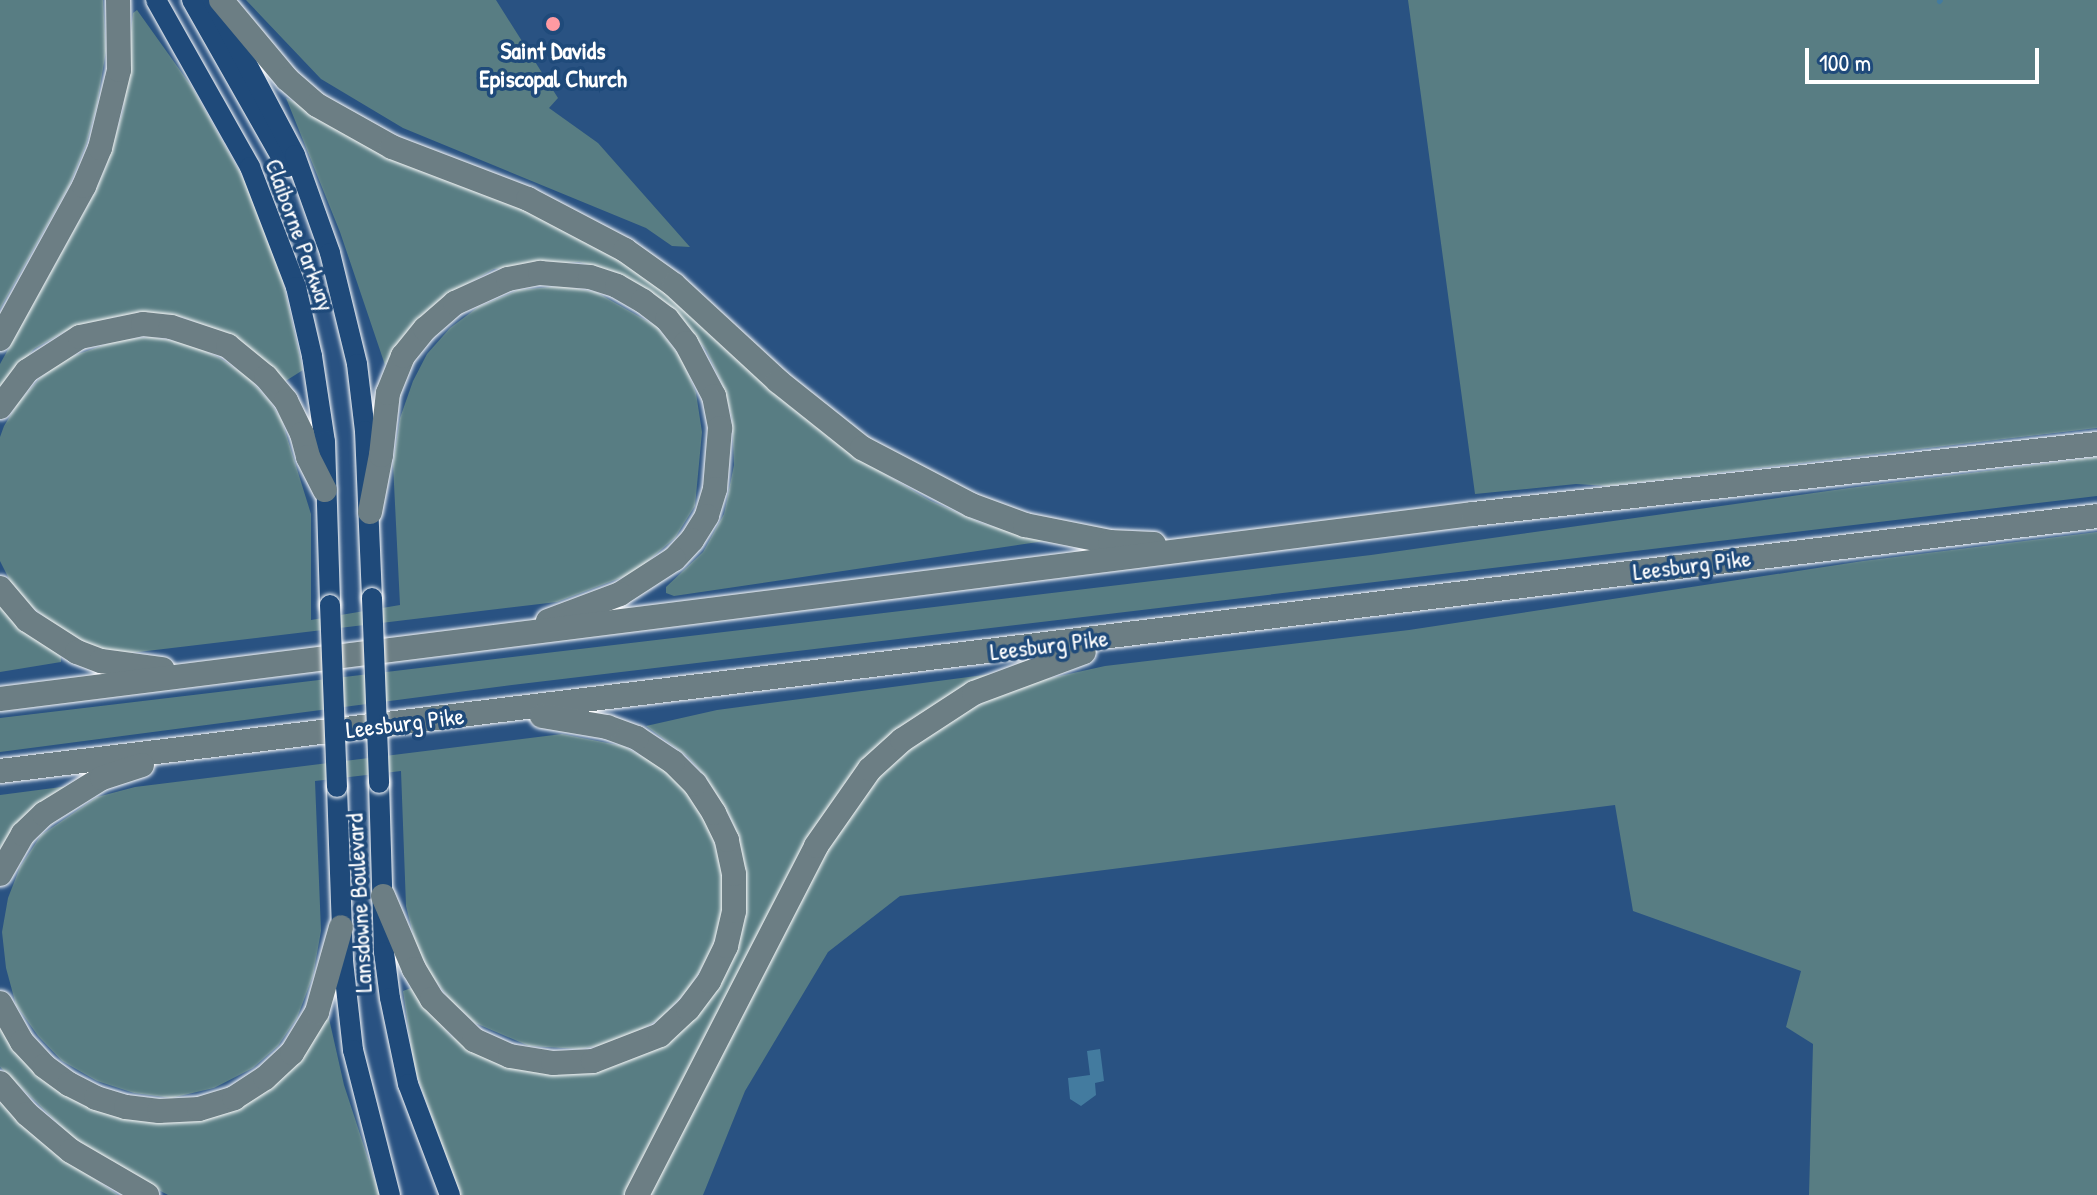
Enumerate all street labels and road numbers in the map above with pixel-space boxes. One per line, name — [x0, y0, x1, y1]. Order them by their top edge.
street label: Claiborne Parkway — [259, 155, 341, 315]
street label: Leesburg Pike — [1631, 543, 1753, 587]
street label: Leesburg Pike — [988, 623, 1110, 667]
street label: Leesburg Pike — [344, 701, 466, 745]
street label: Lansdowne Boulevard — [340, 813, 378, 993]

